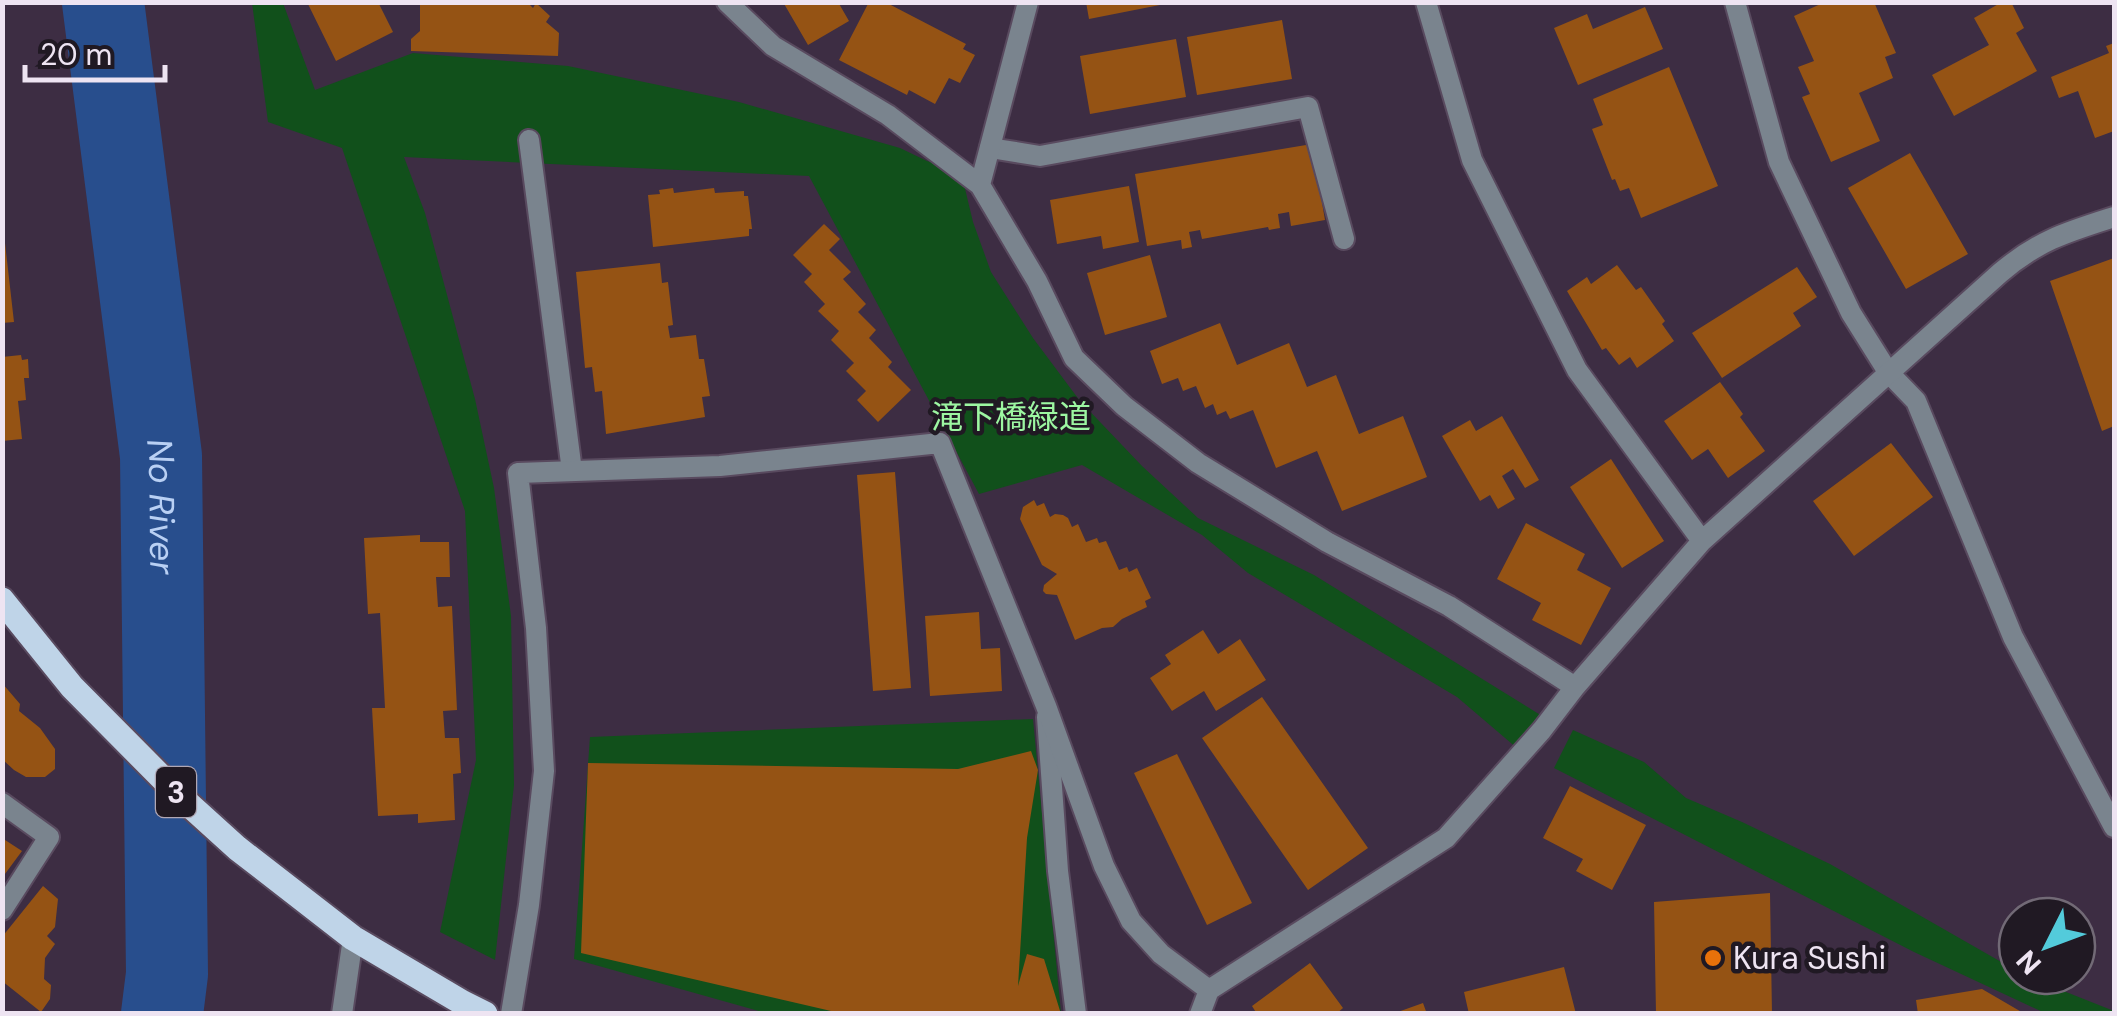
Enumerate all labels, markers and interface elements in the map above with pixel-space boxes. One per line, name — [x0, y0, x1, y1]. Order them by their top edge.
scale bar — [25, 20, 165, 82]
text: 20 m — [40, 35, 112, 74]
park label: 滝下橋緑道 — [931, 396, 1091, 438]
water label: No River — [136, 436, 185, 575]
road number: 3 — [156, 767, 196, 817]
north arrow — [1997, 896, 2097, 996]
place label: Kura Sushi — [1733, 937, 1886, 979]
text: N — [2008, 942, 2049, 982]
marker: Kura Sushi — [1702, 947, 1724, 969]

